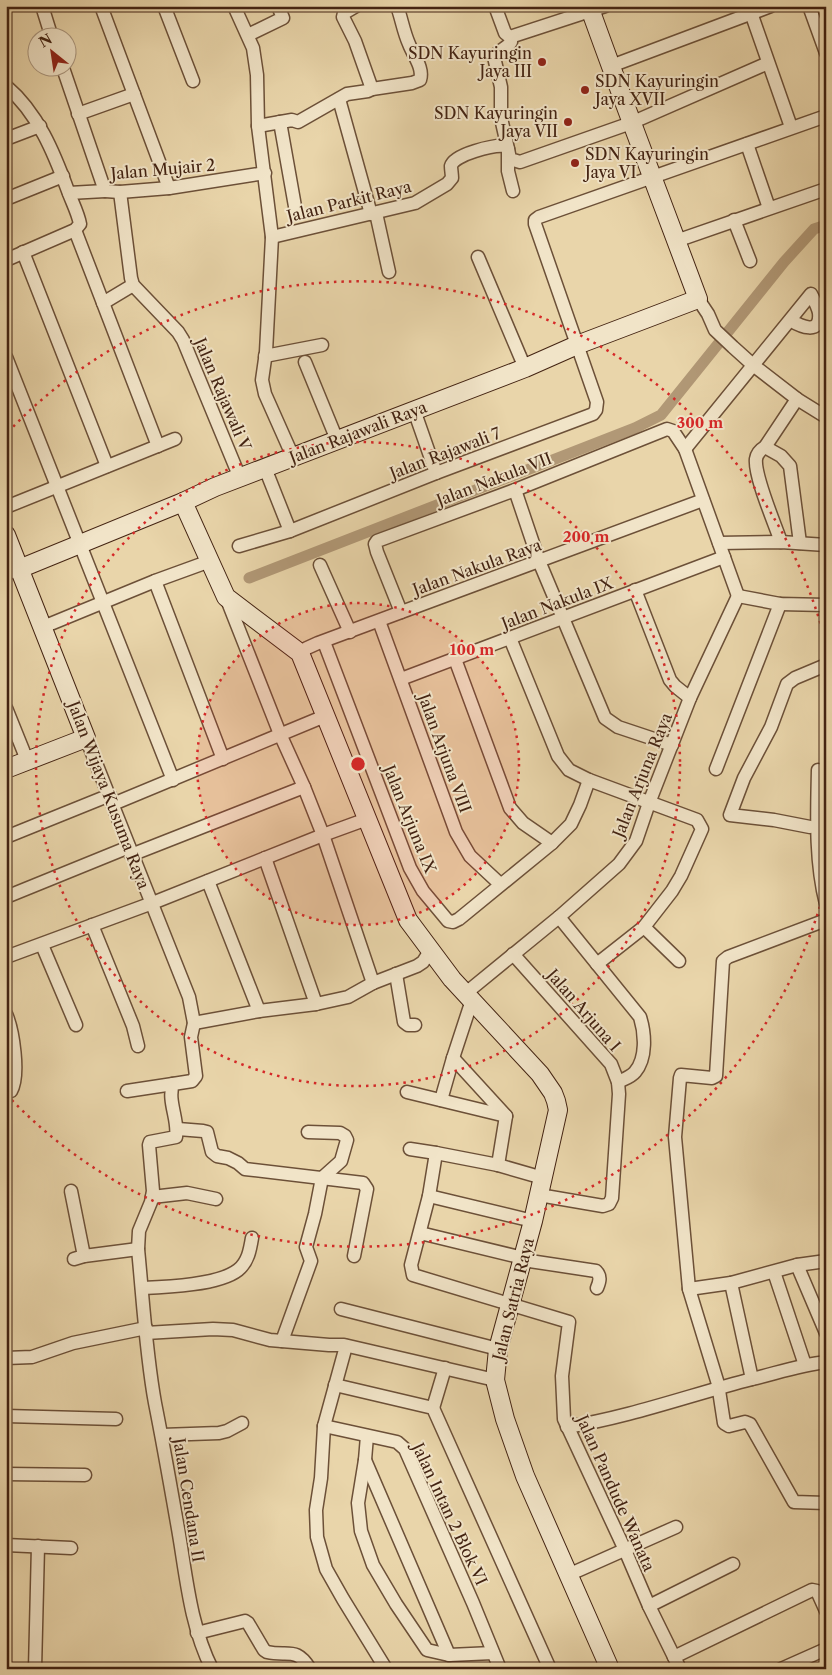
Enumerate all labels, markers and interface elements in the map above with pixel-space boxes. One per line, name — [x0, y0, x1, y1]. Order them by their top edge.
north arrow — [28, 28, 78, 78]
text: N — [36, 30, 55, 52]
place label: SDN Kayuringin Jaya III — [408, 43, 532, 81]
marker: SDN Kayuringin Jaya III — [536, 56, 548, 68]
place label: SDN Kayuringin Jaya XVII — [592, 71, 719, 109]
marker: SDN Kayuringin Jaya XVII — [579, 84, 591, 96]
place label: SDN Kayuringin Jaya VII — [434, 103, 558, 141]
marker: SDN Kayuringin Jaya VII — [562, 116, 574, 128]
place label: SDN Kayuringin Jaya VI — [582, 144, 709, 182]
street label: Jalan Mujair 2 — [107, 154, 216, 184]
marker: SDN Kayuringin Jaya VI — [569, 157, 581, 169]
street label: Jalan Parkit Raya — [282, 176, 414, 227]
street label: Jalan Rajawali V — [189, 332, 256, 454]
street label: Jalan Rajawali Raya — [284, 396, 430, 469]
text: 300 m — [677, 413, 723, 432]
street label: Jalan Rajawali 7 — [384, 423, 503, 484]
street label: Jalan Nakula VII — [431, 448, 555, 511]
text: 200 m — [563, 527, 609, 546]
street label: Jalan Nakula Raya — [407, 534, 545, 601]
street label: Jalan Nakula IX — [496, 572, 616, 634]
text: 100 m — [450, 640, 494, 659]
street label: Jalan Arjuna VIII — [413, 688, 476, 815]
street label: Jalan Wijaya Kusuma Raya — [63, 695, 154, 892]
street label: Jalan Arjuna Raya — [607, 709, 676, 843]
centre of rings — [349, 755, 367, 773]
street label: Jalan Arjuna IX — [378, 759, 441, 876]
street label: Jalan Arjuna I — [541, 963, 625, 1055]
street label: Jalan Satria Raya — [487, 1235, 538, 1365]
street label: Jalan Pandude Wanata — [571, 1409, 660, 1575]
street label: Jalan Cendana II — [169, 1434, 209, 1564]
street label: Jalan Intan 2 Blok VI — [407, 1437, 492, 1588]

